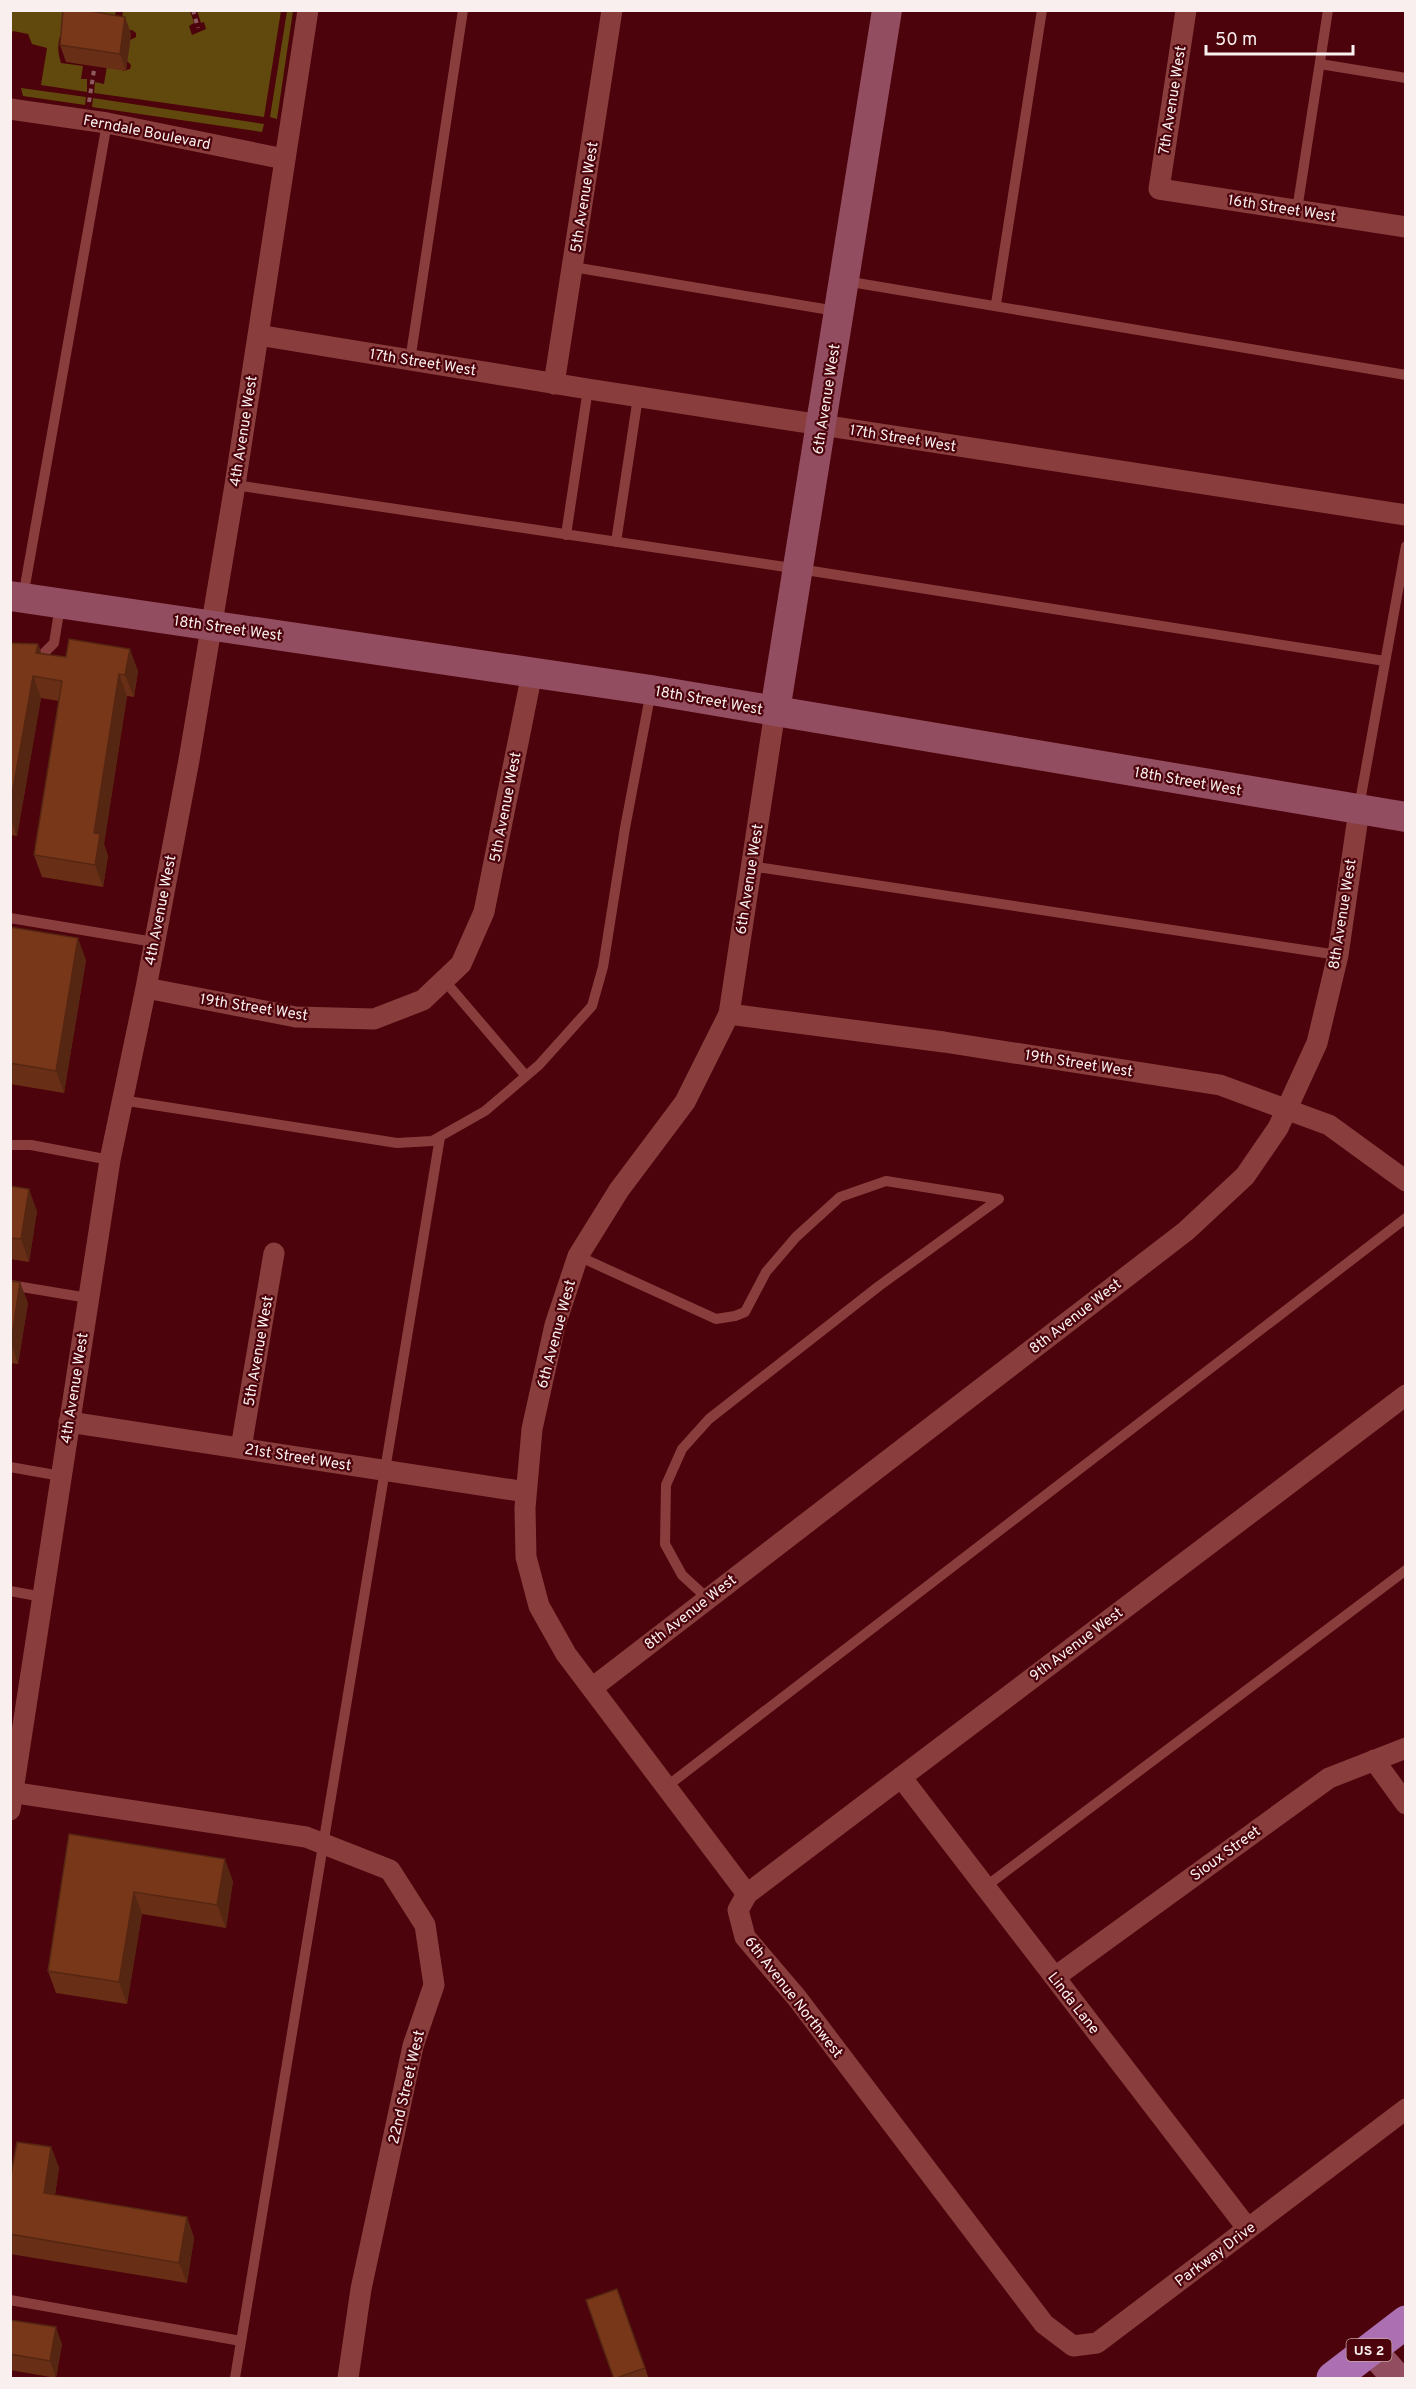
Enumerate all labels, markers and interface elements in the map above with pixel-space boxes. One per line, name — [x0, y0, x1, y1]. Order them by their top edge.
scale bar — [1206, 18, 1353, 56]
text: 50 m — [1215, 29, 1257, 52]
street label: 7th Avenue West — [1155, 44, 1191, 156]
street label: Ferndale Boulevard — [81, 112, 212, 155]
street label: 5th Avenue West — [567, 140, 604, 254]
street label: 16th Street West — [1226, 192, 1337, 227]
street label: 6th Avenue West — [809, 343, 846, 456]
street label: 17th Street West — [368, 346, 477, 381]
street label: 4th Avenue West — [226, 374, 263, 488]
street label: 17th Street West — [848, 422, 957, 457]
street label: 18th Street West — [172, 612, 283, 646]
street label: 18th Street West — [653, 683, 764, 720]
street label: 5th Avenue West — [486, 750, 527, 864]
street label: 18th Street West — [1132, 764, 1243, 801]
street label: 6th Avenue West — [732, 823, 769, 936]
street label: 4th Avenue West — [141, 853, 182, 967]
street label: 8th Avenue West — [1325, 858, 1362, 971]
street label: 19th Street West — [198, 991, 309, 1026]
street label: 19th Street West — [1023, 1047, 1134, 1082]
street label: 8th Avenue West — [1026, 1275, 1126, 1359]
street label: 6th Avenue West — [534, 1278, 581, 1391]
street label: 5th Avenue West — [240, 1294, 279, 1408]
street label: 4th Avenue West — [57, 1331, 94, 1445]
street label: 21st Street West — [243, 1441, 353, 1476]
street label: 8th Avenue West — [641, 1571, 741, 1655]
street label: 9th Avenue West — [1027, 1604, 1127, 1686]
street label: Sioux Street — [1187, 1822, 1265, 1886]
street label: 6th Avenue Northwest — [739, 1933, 846, 2063]
street label: Linda Lane — [1043, 1969, 1103, 2039]
street label: 22nd Street West — [385, 2029, 430, 2146]
street label: Parkway Drive — [1172, 2219, 1260, 2292]
road number: US 2 — [1346, 2339, 1392, 2361]

